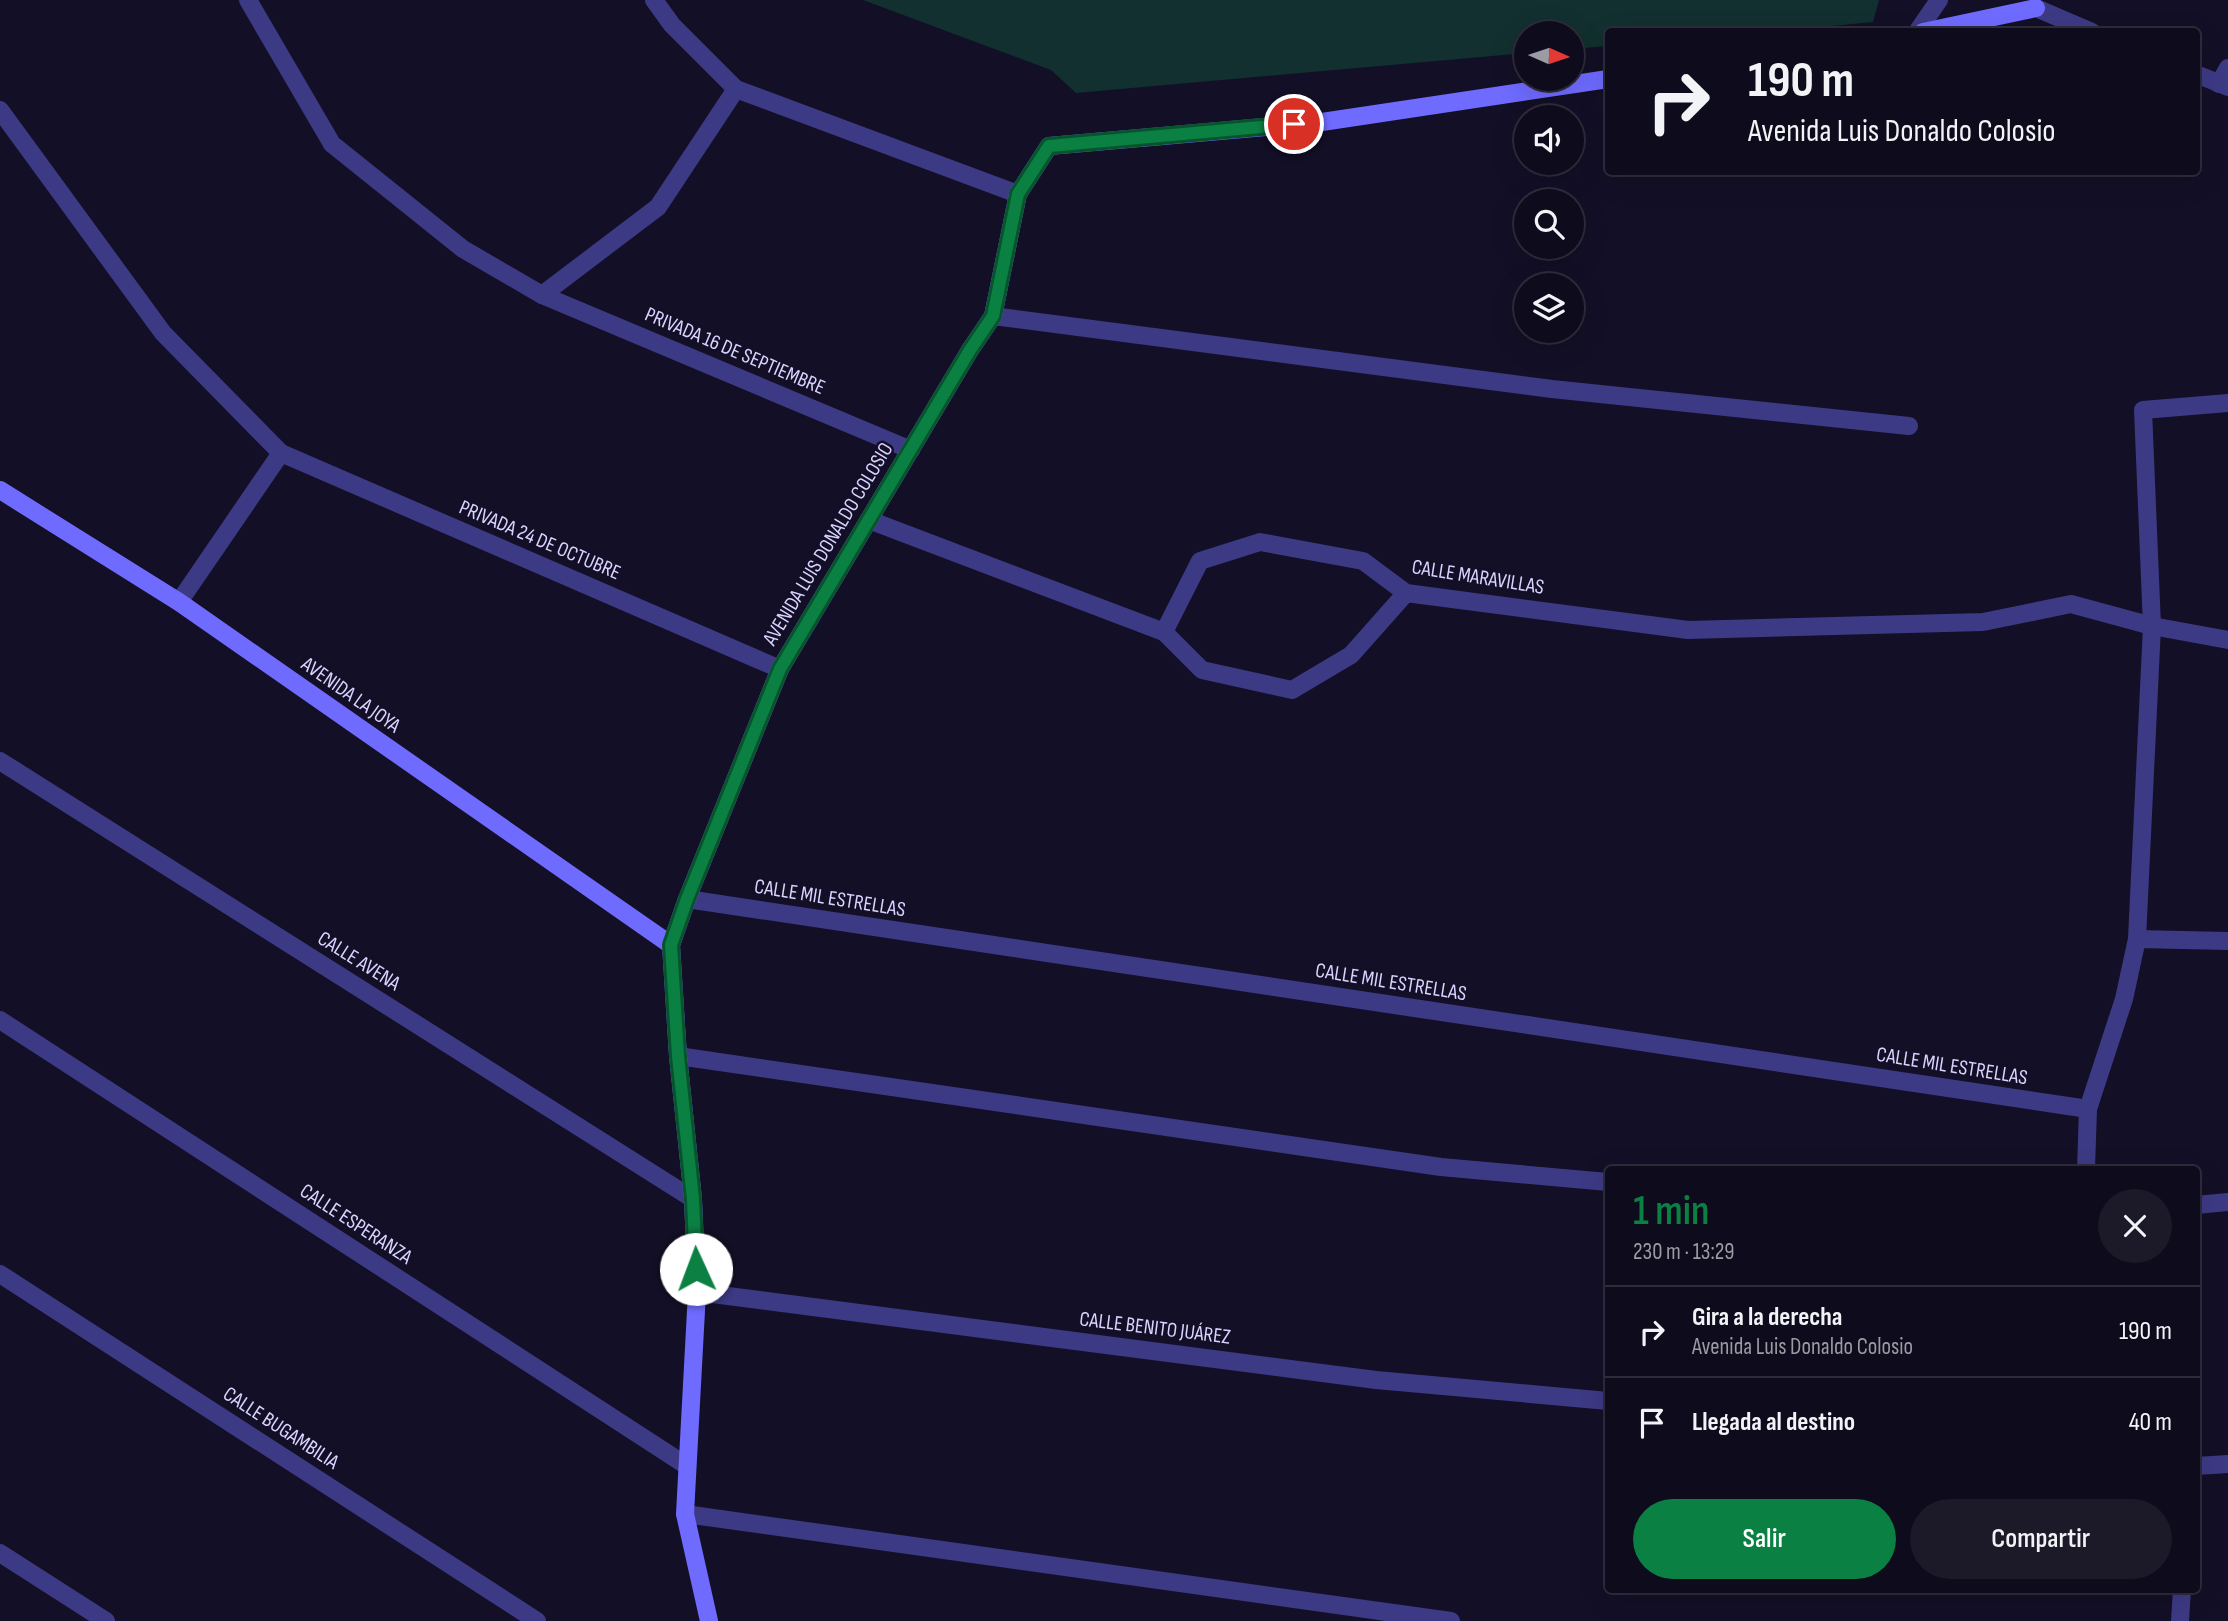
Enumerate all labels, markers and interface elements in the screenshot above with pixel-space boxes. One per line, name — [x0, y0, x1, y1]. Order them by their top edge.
north arrow — [1514, 21, 1584, 91]
map controls — [1514, 21, 1584, 343]
text: 190 m — [1748, 52, 1854, 111]
icon: right — [1633, 56, 1724, 147]
pin — [1264, 94, 1324, 154]
icon: arrive — [1275, 105, 1313, 143]
button: sound — [1514, 105, 1584, 175]
text: Avenida Luis Donaldo Colosio — [1748, 112, 2056, 151]
button: search — [1514, 189, 1584, 259]
button: layers — [1514, 273, 1584, 343]
street label: PRIVADA 16 DE SEPTIEMBRE — [641, 302, 829, 400]
street label: AVENIDA LUIS DONALDO COLOSIO — [757, 438, 898, 651]
street label: PRIVADA 24 DE OCTUBRE — [455, 495, 625, 585]
street label: CALLE MARAVILLAS — [1410, 554, 1546, 600]
street label: AVENIDA LA JOYA — [296, 651, 406, 739]
street label: CALLE MIL ESTRELLAS — [753, 874, 907, 922]
street label: CALLE AVENA — [313, 926, 406, 997]
street label: CALLE MIL ESTRELLAS — [1314, 958, 1468, 1006]
street label: CALLE MIL ESTRELLAS — [1875, 1042, 2029, 1090]
street label: CALLE ESPERANZA — [295, 1178, 418, 1270]
text: 1 min — [1633, 1186, 1709, 1237]
button: close — [2098, 1189, 2172, 1263]
position arrow — [659, 1232, 733, 1306]
text: 230 m · 13:29 — [1633, 1238, 1734, 1266]
text: Gira a la derecha — [1692, 1302, 1842, 1333]
street label: CALLE BENITO JUÁREZ — [1078, 1306, 1232, 1350]
icon: right — [1633, 1313, 1671, 1351]
text: 190 m — [2119, 1316, 2172, 1347]
text: Avenida Luis Donaldo Colosio — [1692, 1333, 1913, 1361]
street label: CALLE BUGAMBILIA — [218, 1381, 344, 1475]
icon: arrive — [1633, 1404, 1671, 1442]
text: Llegada al destino — [1692, 1407, 1855, 1438]
text: 40 m — [2129, 1407, 2172, 1438]
button: Salir — [1633, 1499, 1896, 1579]
button: Compartir — [1910, 1499, 2172, 1579]

